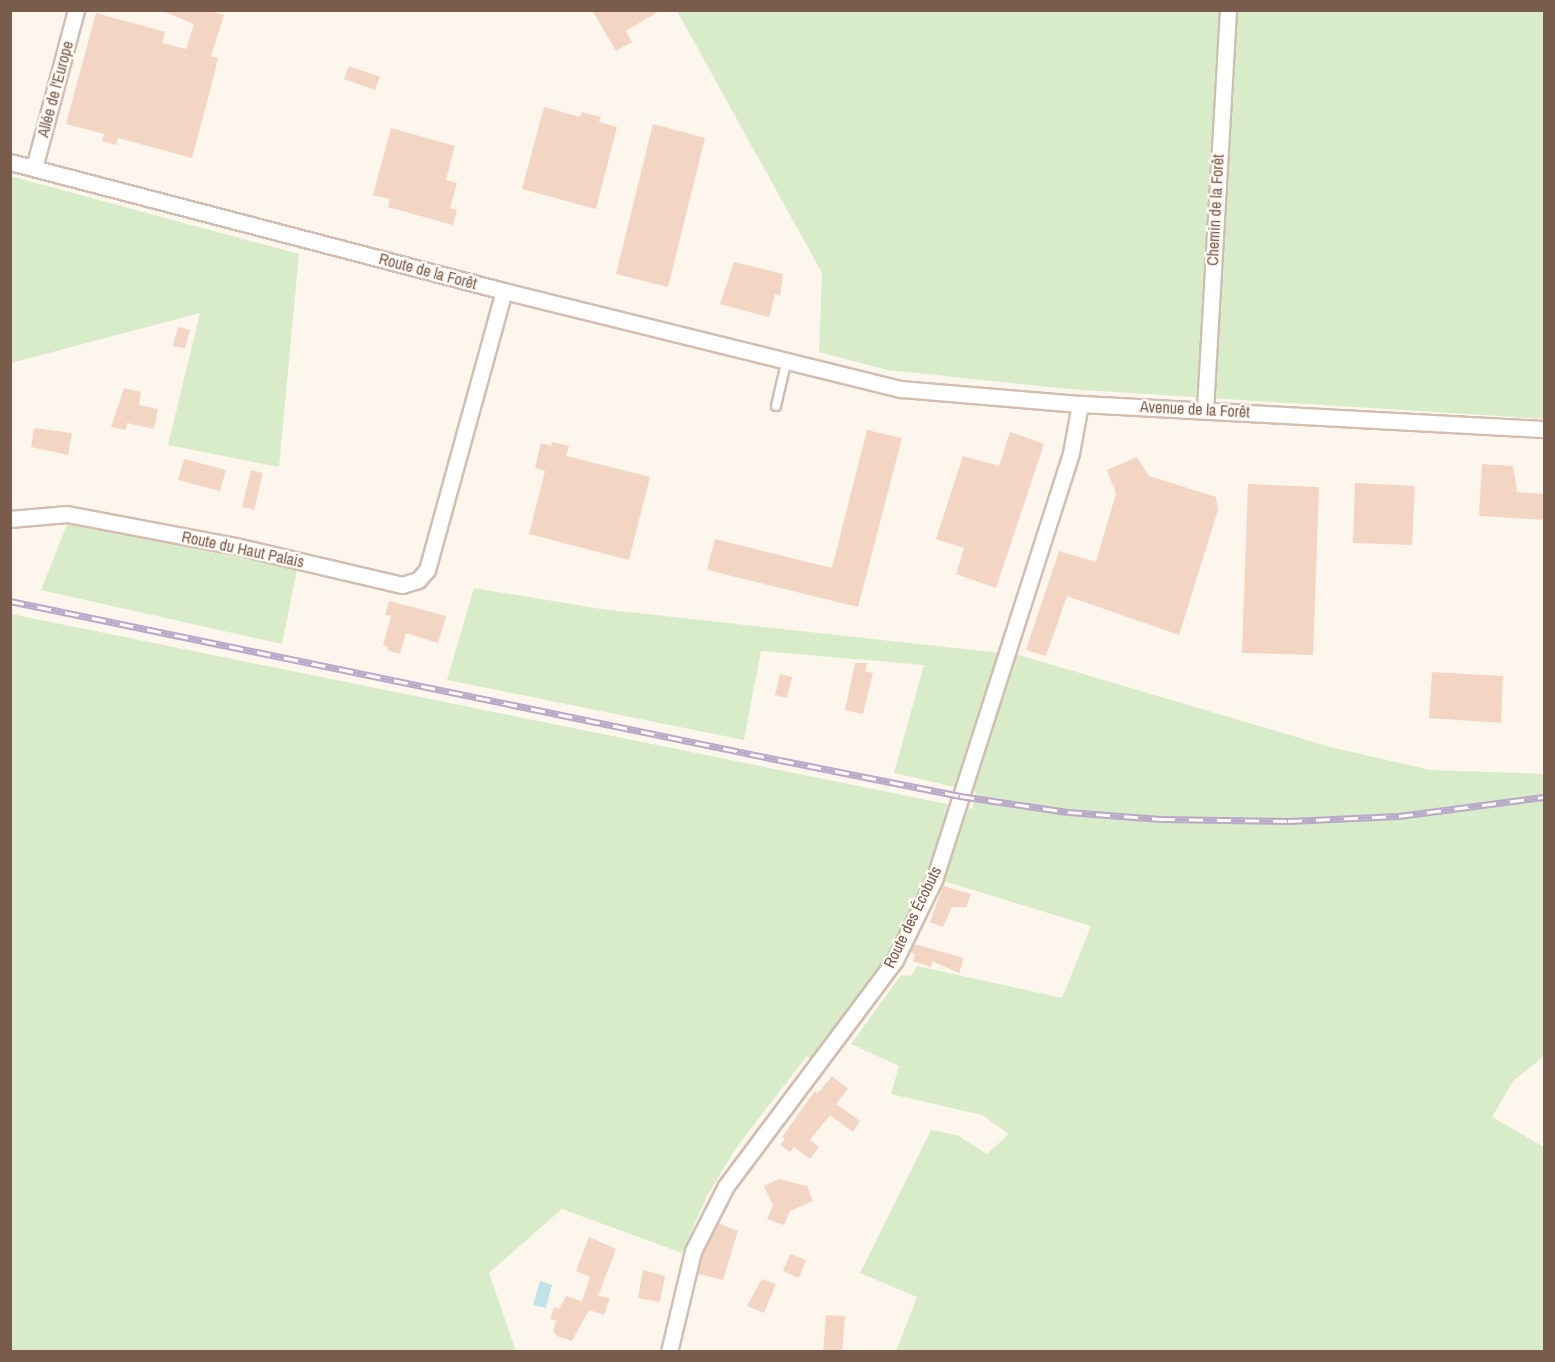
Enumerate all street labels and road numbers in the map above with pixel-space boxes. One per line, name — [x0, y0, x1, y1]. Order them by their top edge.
street label: Allée de l'Europe — [33, 39, 77, 139]
street label: Chemin de la Forêt — [1202, 154, 1228, 266]
street label: Route de la Forêt — [377, 249, 479, 293]
street label: Avenue de la Forêt — [1140, 397, 1250, 421]
street label: Route du Haut Palais — [180, 527, 306, 571]
street label: Route des Écobuts — [879, 863, 945, 971]

